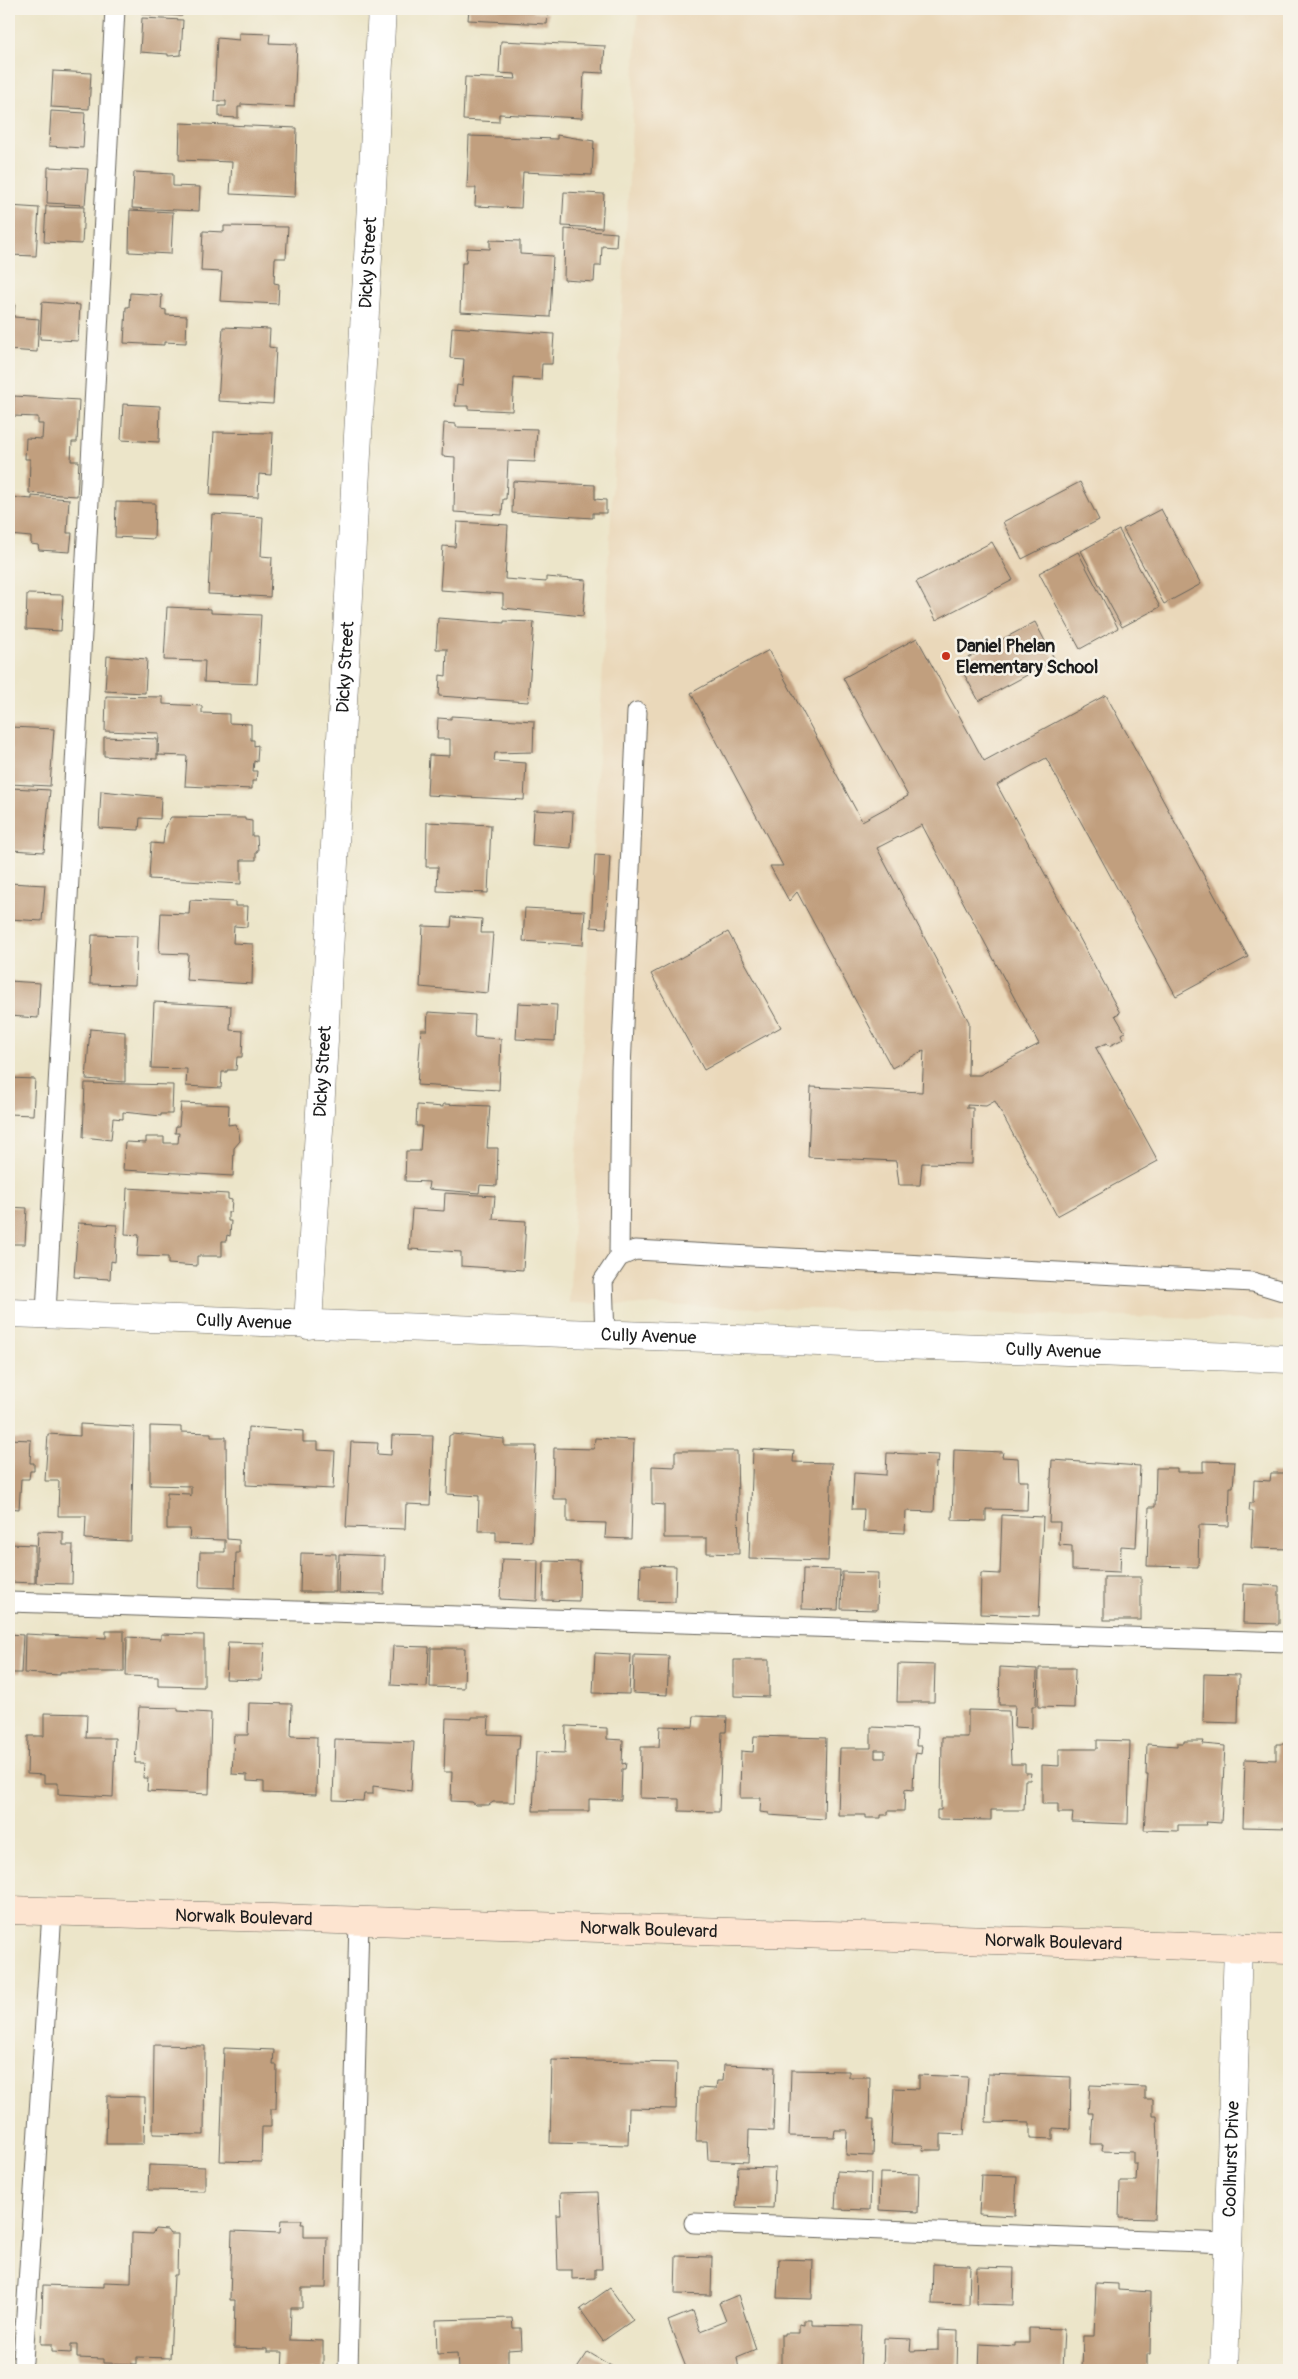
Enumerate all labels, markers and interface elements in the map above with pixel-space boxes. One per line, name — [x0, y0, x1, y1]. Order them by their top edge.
street label: Dicky Street — [354, 216, 382, 309]
street label: Dicky Street — [331, 620, 360, 713]
place label: Daniel Phelan Elementary School — [956, 635, 1098, 679]
marker: Daniel Phelan Elementary School — [940, 650, 952, 662]
street label: Dicky Street — [309, 1024, 337, 1118]
street label: Cully Avenue — [196, 1309, 292, 1335]
street label: Cully Avenue — [600, 1323, 697, 1350]
street label: Cully Avenue — [1005, 1338, 1102, 1364]
street label: Norwalk Boulevard — [175, 1904, 313, 1931]
street label: Norwalk Boulevard — [579, 1916, 718, 1944]
street label: Norwalk Boulevard — [984, 1929, 1123, 1956]
street label: Coolhurst Drive — [1218, 2100, 1245, 2218]

